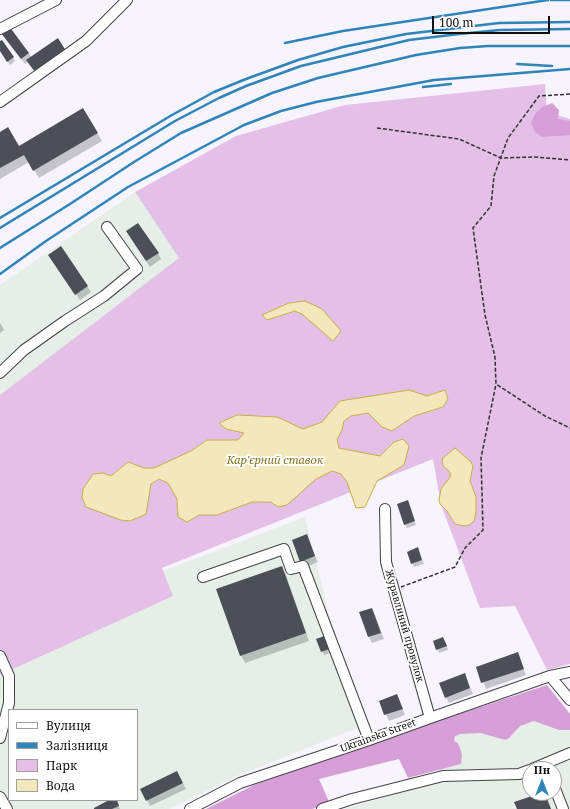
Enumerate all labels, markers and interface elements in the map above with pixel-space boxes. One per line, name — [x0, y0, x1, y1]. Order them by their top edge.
scale bar — [434, 8, 552, 34]
text: 100 m — [439, 14, 474, 31]
water label: Кар'єрний ставок — [227, 454, 323, 468]
street label: Журавлиний провулок — [382, 568, 426, 684]
legend — [8, 709, 138, 801]
text: Вулиця — [46, 717, 91, 734]
street label: Ukrainska Street — [339, 717, 417, 755]
text: Залізниця — [46, 737, 108, 754]
text: Парк — [46, 757, 77, 774]
north arrow — [522, 761, 562, 801]
text: Пн — [534, 762, 550, 777]
text: Вода — [46, 777, 75, 794]

